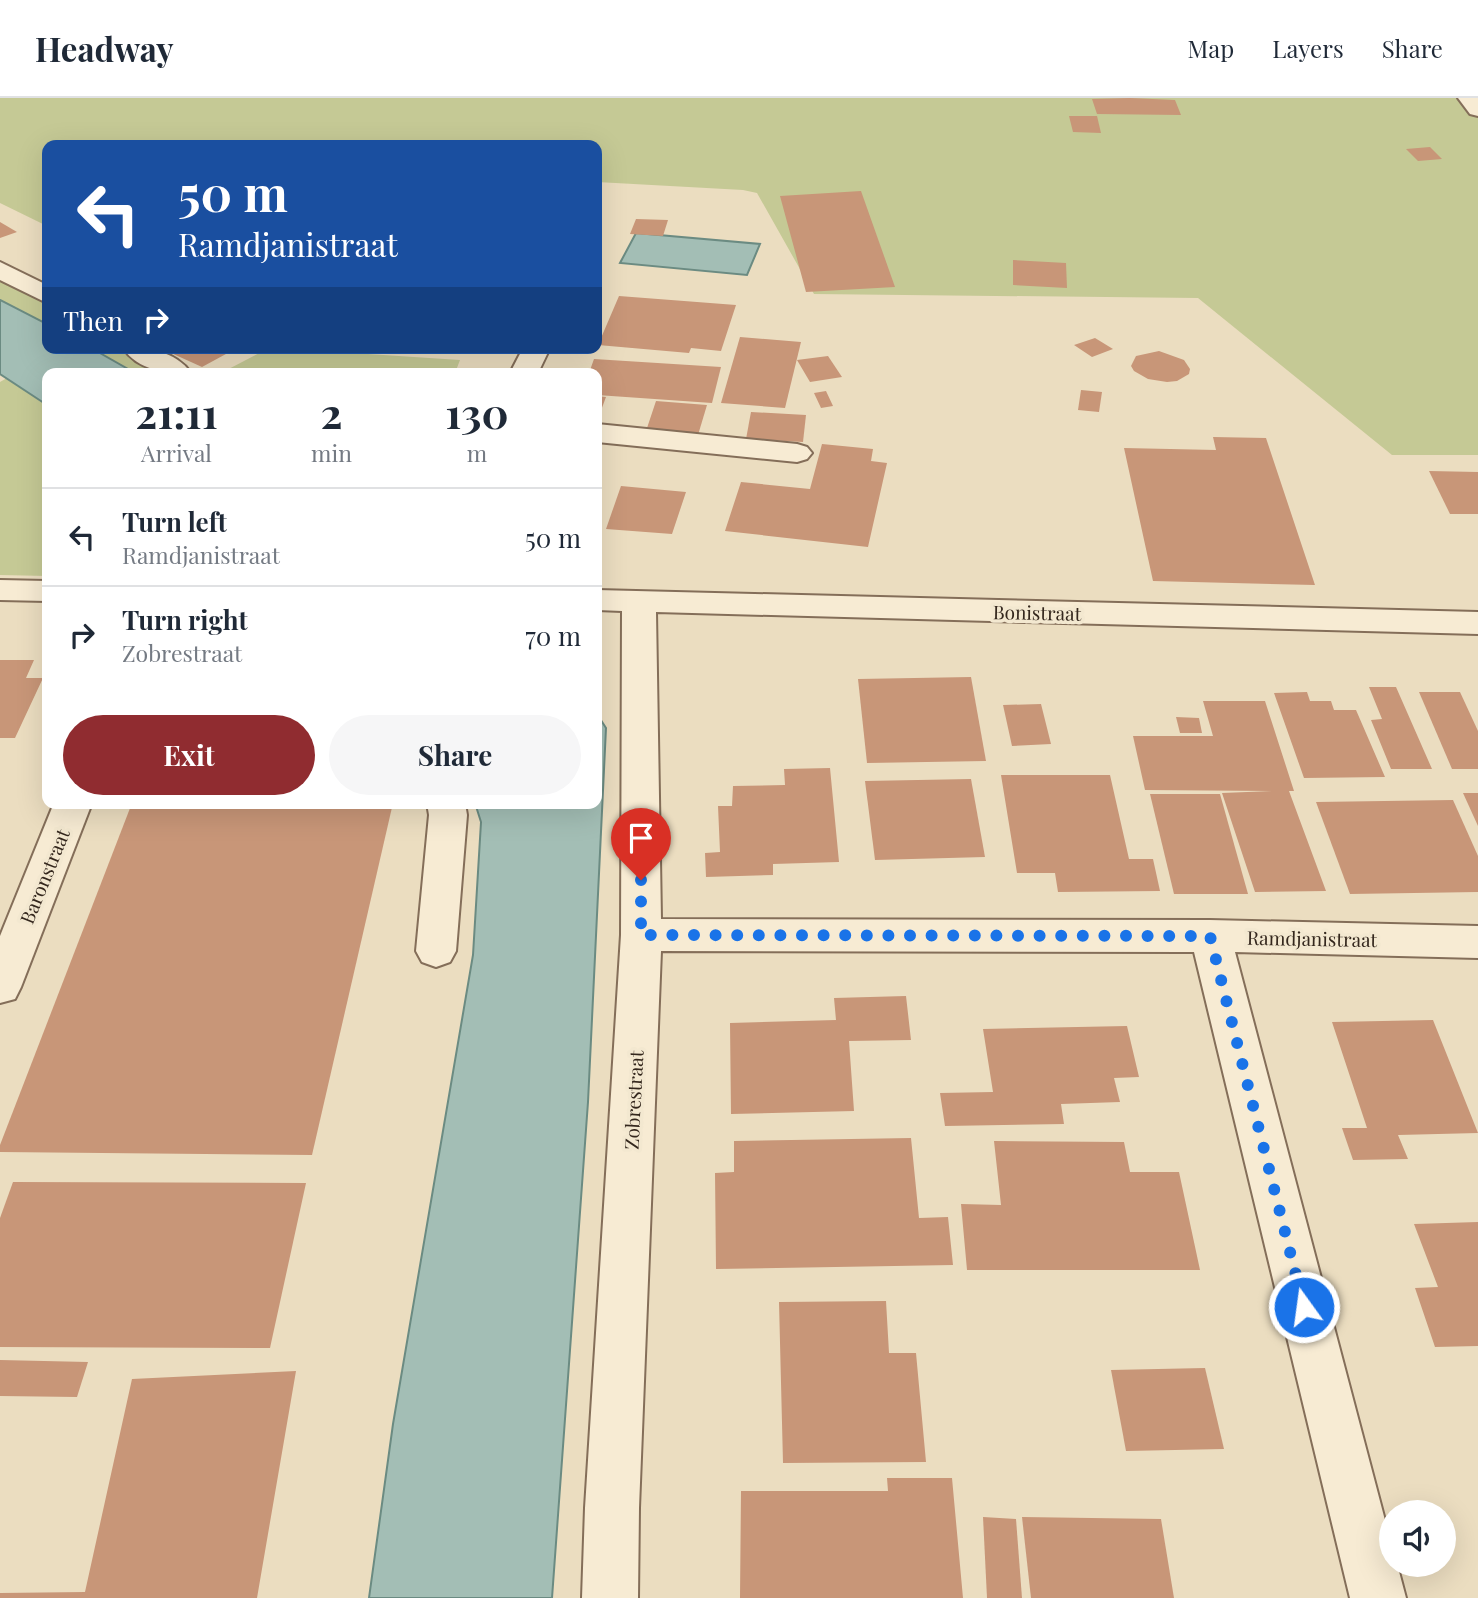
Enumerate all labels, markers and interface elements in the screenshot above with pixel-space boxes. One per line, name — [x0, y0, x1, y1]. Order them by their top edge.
text: Headway — [35, 26, 174, 70]
text: Map — [1188, 32, 1234, 64]
text: Layers — [1272, 32, 1344, 64]
text: Share — [1382, 32, 1443, 64]
text: 50 m — [178, 159, 288, 224]
icon: left — [63, 168, 154, 259]
text: Ramdjanistraat — [178, 222, 398, 265]
icon: right — [137, 301, 175, 339]
text: Then — [63, 303, 123, 338]
text: 21:11 — [135, 384, 218, 440]
text: 2 — [321, 384, 342, 440]
text: 130 — [445, 384, 509, 440]
text: Arrival — [141, 437, 212, 468]
text: min — [311, 437, 352, 468]
text: m — [467, 437, 487, 468]
text: Turn left — [122, 504, 227, 539]
icon: left — [63, 518, 101, 556]
text: 50 m — [525, 520, 581, 555]
text: Ramdjanistraat — [122, 539, 280, 570]
street label: Bonistraat — [993, 598, 1082, 626]
text: Turn right — [122, 602, 248, 637]
icon: right — [63, 616, 101, 654]
text: 70 m — [525, 618, 581, 653]
text: Zobrestraat — [122, 637, 242, 668]
button: Exit — [63, 715, 315, 795]
button: Share — [329, 715, 581, 795]
pin — [611, 808, 671, 880]
icon: arrive — [622, 819, 660, 857]
street label: Baronstraat — [13, 824, 75, 927]
street label: Ramdjanistraat — [1247, 924, 1378, 952]
street label: Zobrestraat — [617, 1049, 649, 1150]
position arrow — [1267, 1270, 1341, 1344]
map controls — [1379, 1500, 1456, 1577]
button: sound — [1379, 1500, 1456, 1577]

